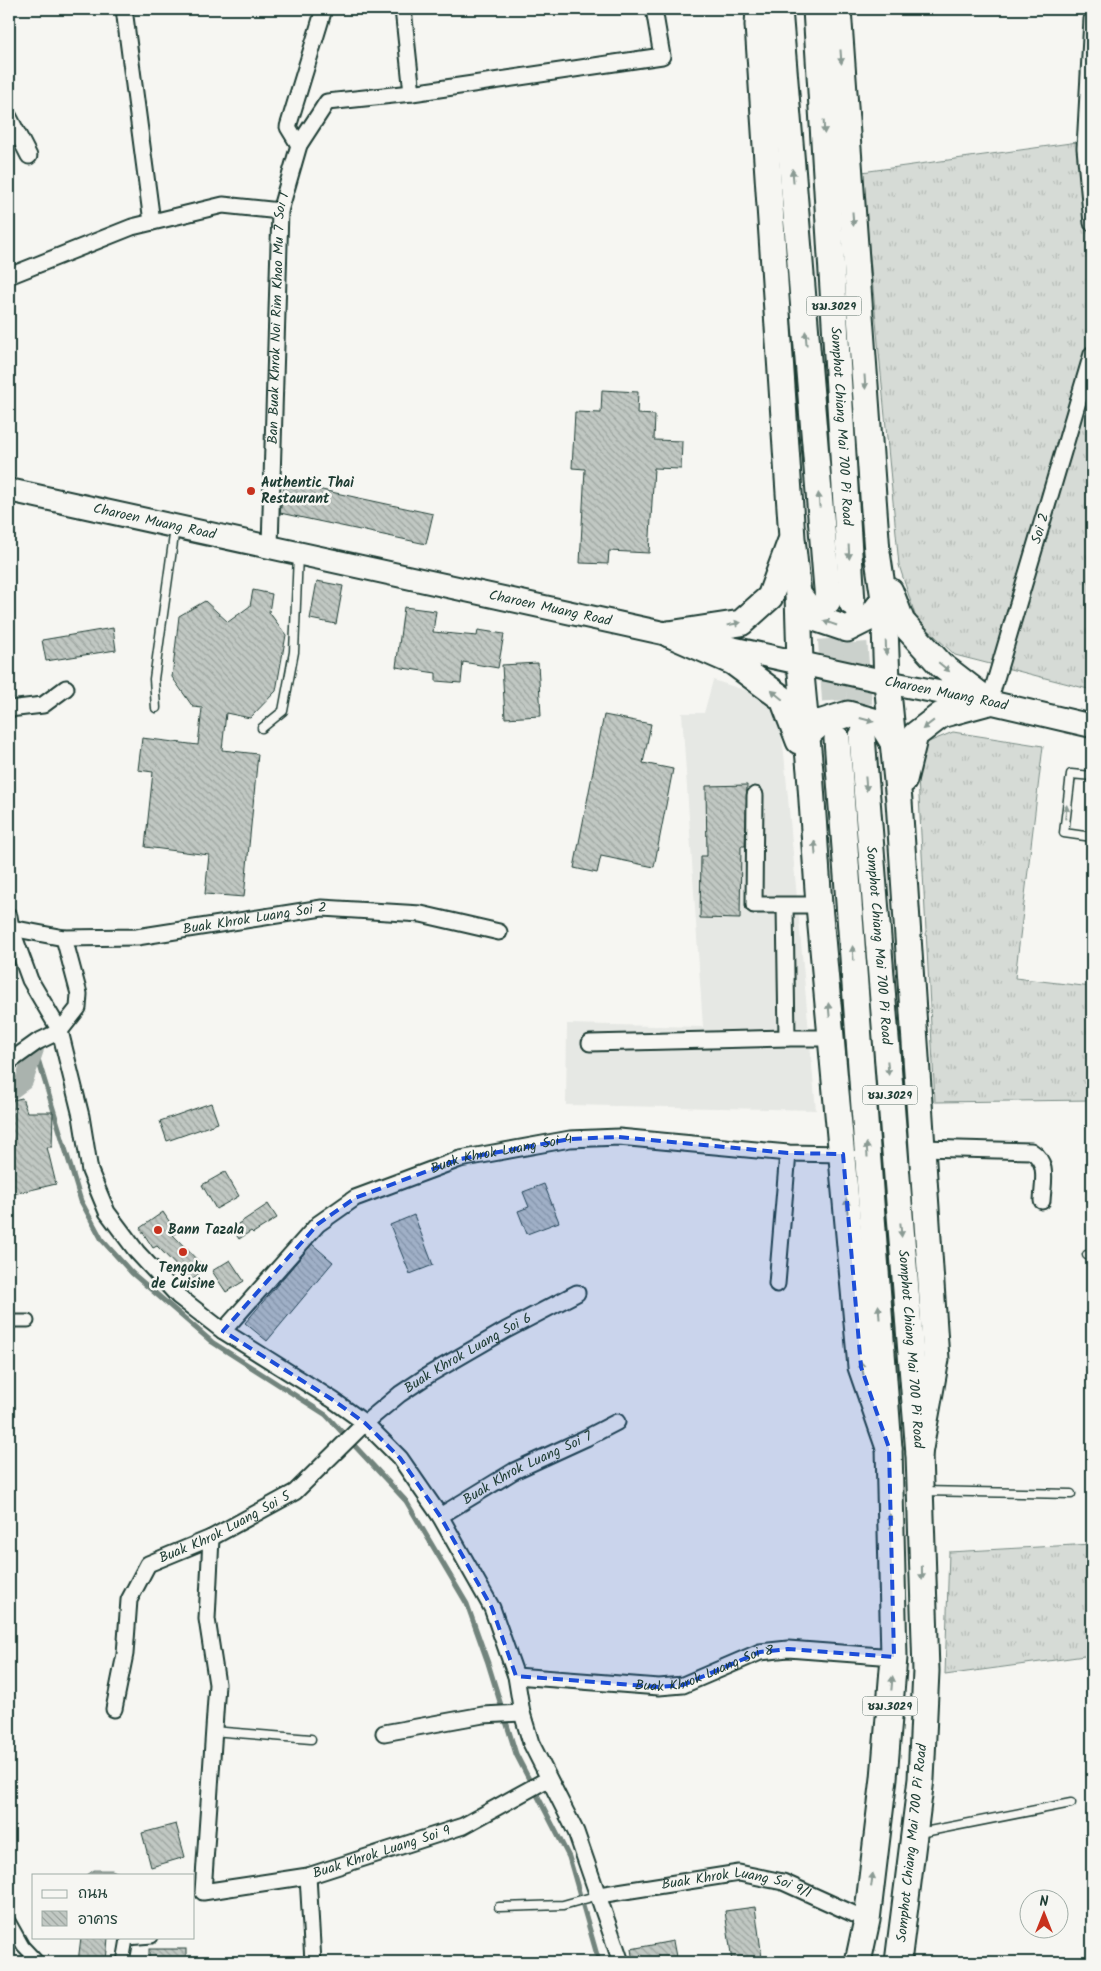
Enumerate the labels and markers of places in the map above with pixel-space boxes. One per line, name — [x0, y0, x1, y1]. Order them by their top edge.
place label: Authentic Thai Restaurant — [261, 472, 354, 510]
marker: Authentic Thai Restaurant — [245, 485, 257, 497]
place label: Bann Tazala — [168, 1219, 244, 1241]
marker: Bann Tazala — [152, 1224, 164, 1236]
marker: Tengoku de Cuisine — [177, 1246, 189, 1258]
place label: Tengoku de Cuisine — [151, 1257, 215, 1295]

